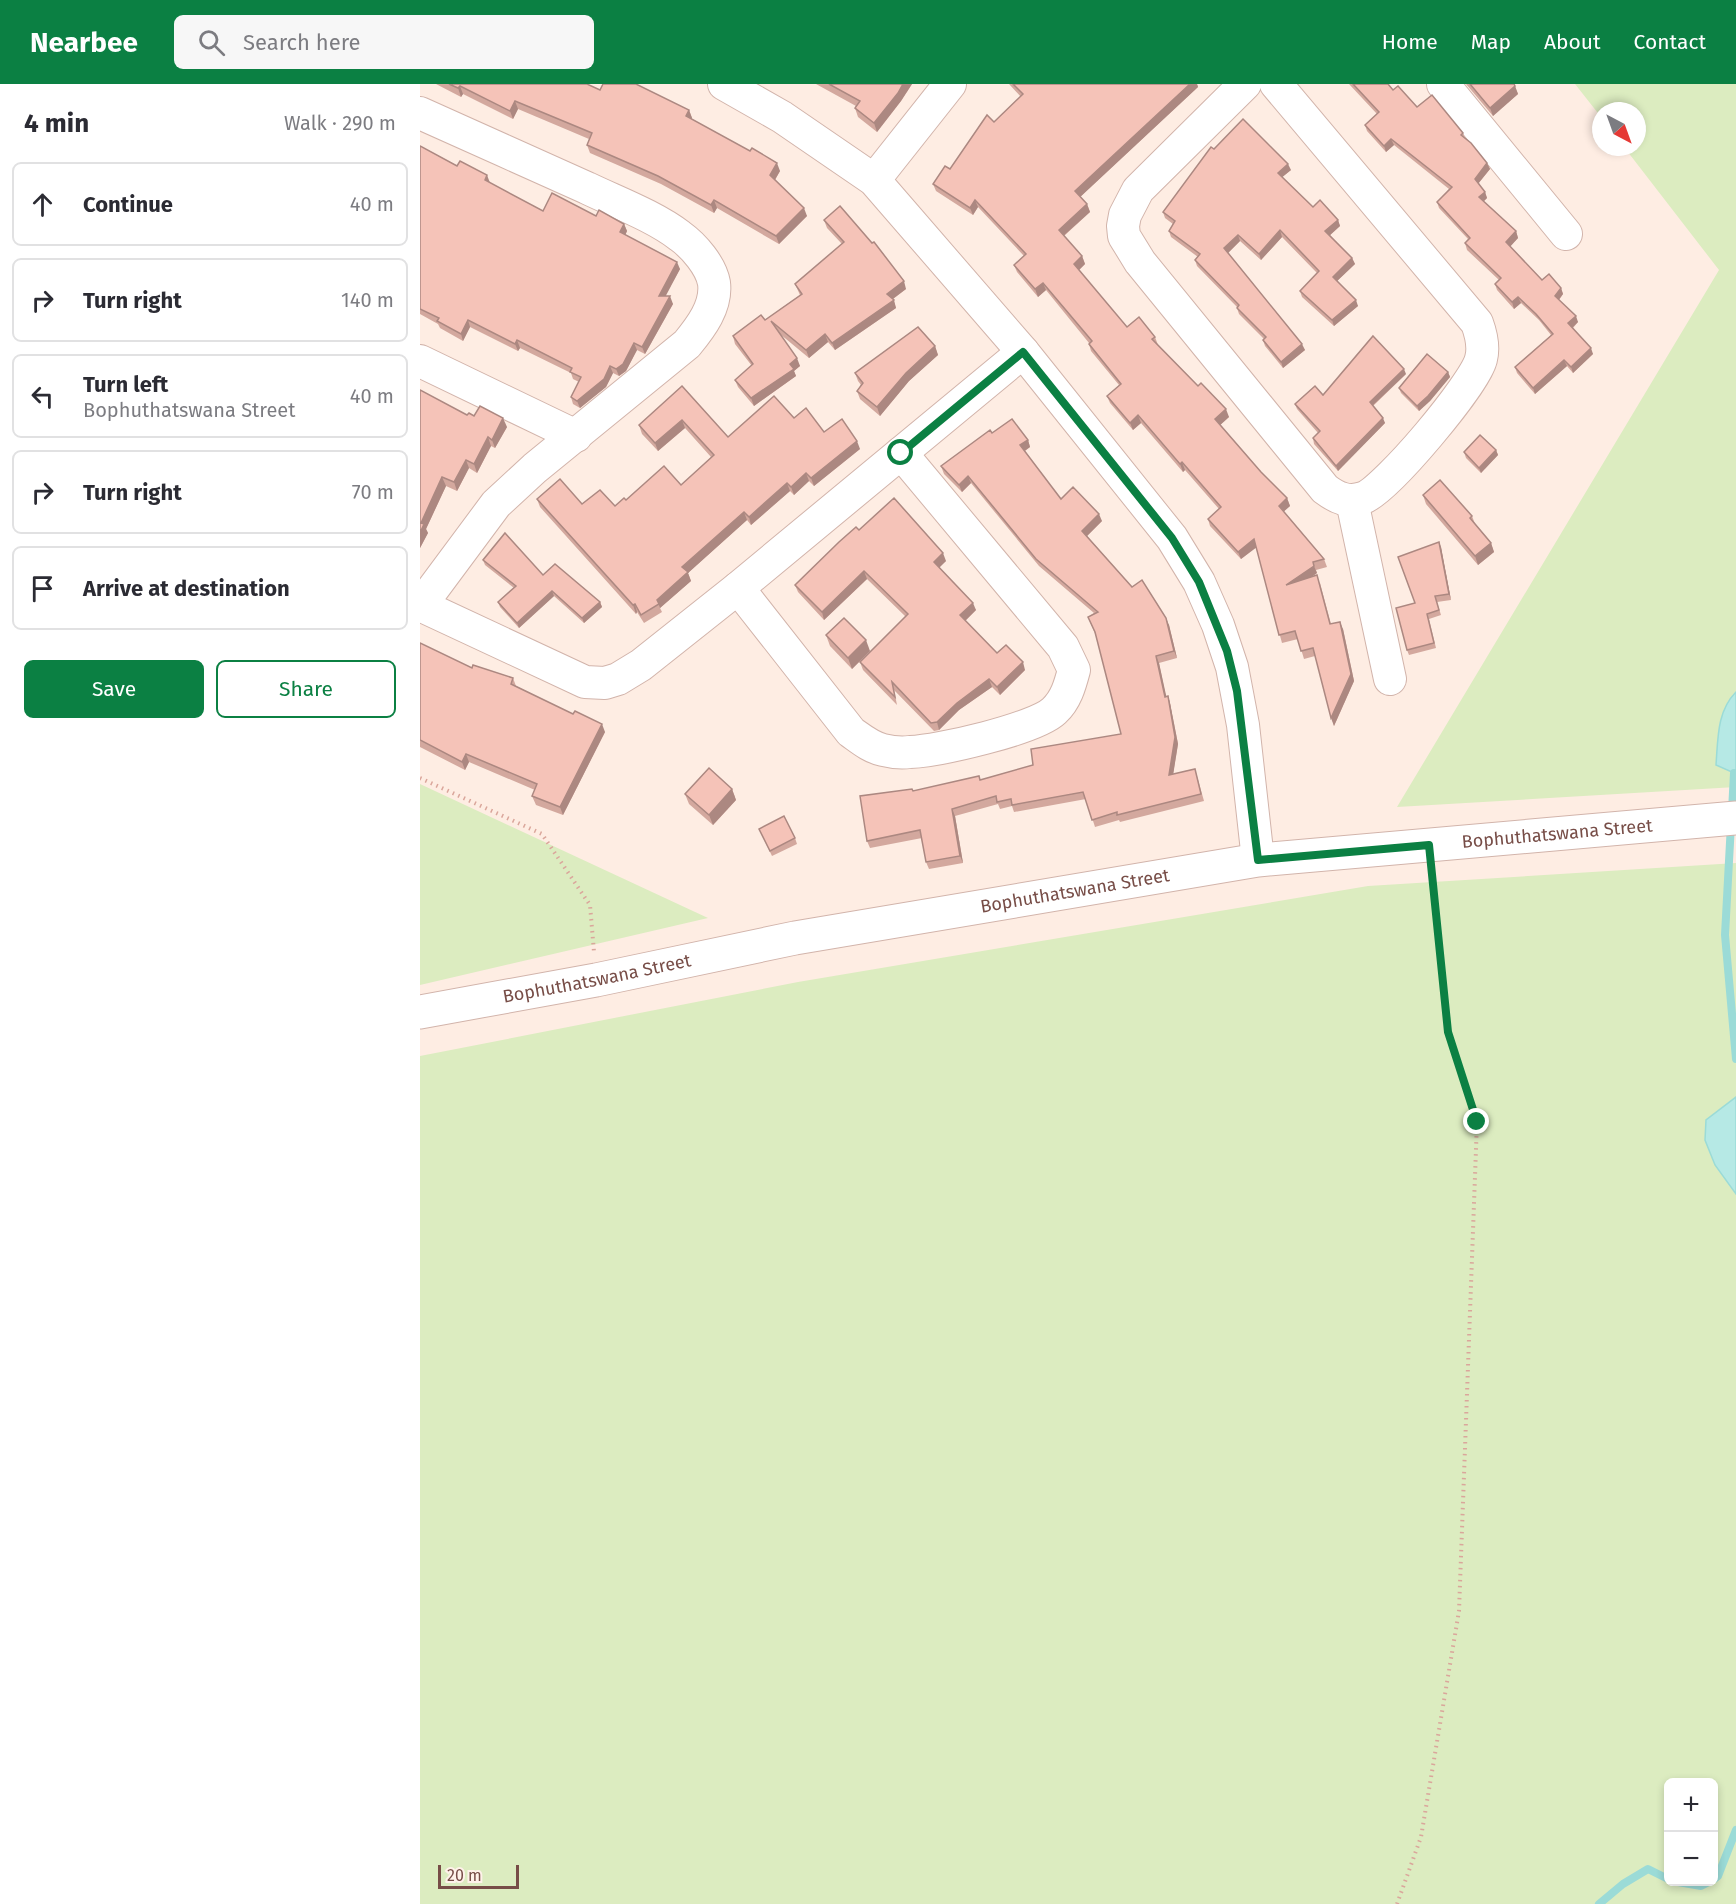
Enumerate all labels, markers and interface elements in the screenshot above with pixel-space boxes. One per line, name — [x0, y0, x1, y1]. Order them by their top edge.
search box — [174, 15, 594, 69]
text: Nearbee — [30, 26, 138, 59]
icon: search — [195, 26, 228, 59]
text: Search here — [243, 29, 360, 56]
text: Home — [1382, 29, 1438, 55]
text: Map — [1471, 29, 1511, 55]
text: About — [1544, 29, 1601, 55]
text: Contact — [1634, 29, 1706, 55]
north arrow — [1592, 102, 1646, 156]
text: 4 min — [24, 108, 89, 139]
text: Walk · 290 m — [284, 111, 396, 135]
icon: ahead — [26, 188, 59, 221]
text: Continue — [83, 191, 173, 218]
text: 40 m — [350, 192, 394, 216]
icon: right — [26, 284, 59, 317]
text: Turn right — [83, 287, 182, 314]
text: 140 m — [341, 288, 394, 312]
text: Turn left — [83, 371, 168, 398]
icon: left — [26, 380, 59, 413]
text: 40 m — [350, 384, 394, 408]
text: Bophuthatswana Street — [83, 398, 295, 422]
route start — [887, 439, 913, 465]
icon: right — [26, 476, 59, 509]
text: Turn right — [83, 479, 182, 506]
text: 70 m — [352, 480, 394, 504]
icon: arrive — [26, 572, 59, 605]
text: Arrive at destination — [83, 575, 290, 602]
button: Save — [24, 660, 204, 718]
button: Share — [216, 660, 396, 718]
street label: Bophuthatswana Street — [1461, 814, 1654, 853]
street label: Bophuthatswana Street — [979, 864, 1171, 918]
street label: Bophuthatswana Street — [501, 949, 693, 1008]
route end — [1463, 1108, 1489, 1134]
map controls — [1664, 1778, 1718, 1886]
button: + — [1664, 1778, 1718, 1832]
button: − — [1664, 1832, 1718, 1886]
scale bar — [438, 1862, 519, 1890]
text: 20 m — [447, 1866, 482, 1885]

